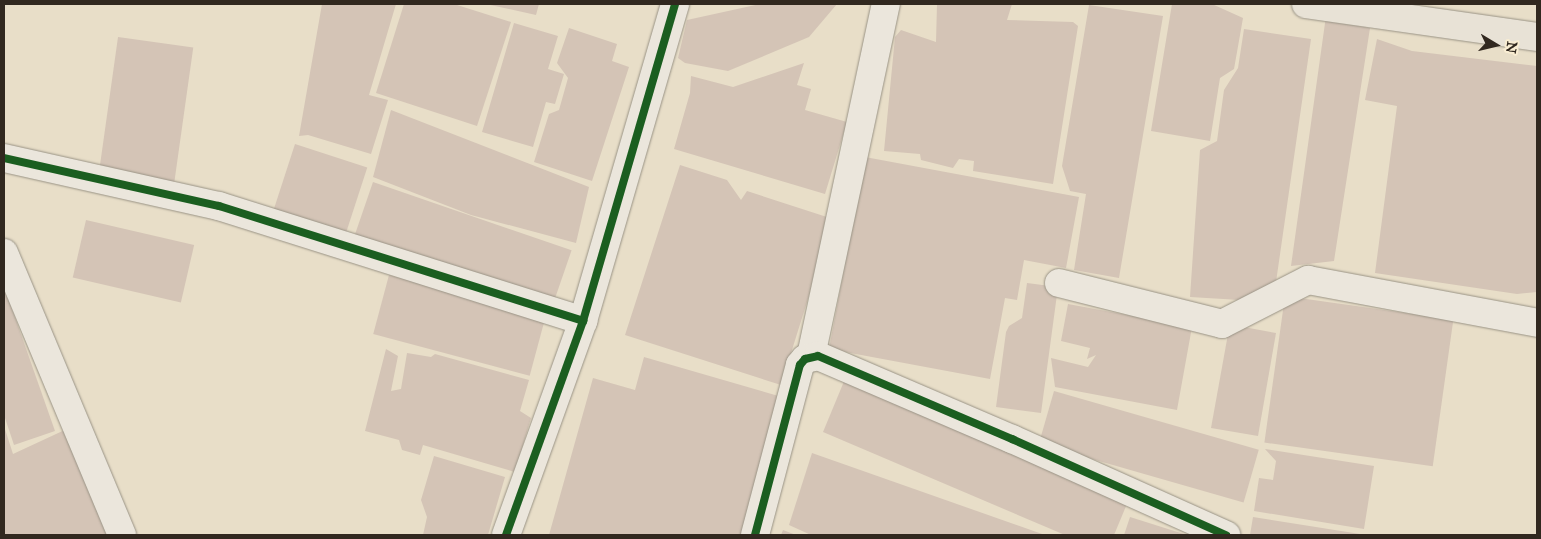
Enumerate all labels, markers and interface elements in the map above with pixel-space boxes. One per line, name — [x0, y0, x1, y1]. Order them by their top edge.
north arrow — [1471, 20, 1521, 70]
text: N — [1502, 40, 1521, 55]

